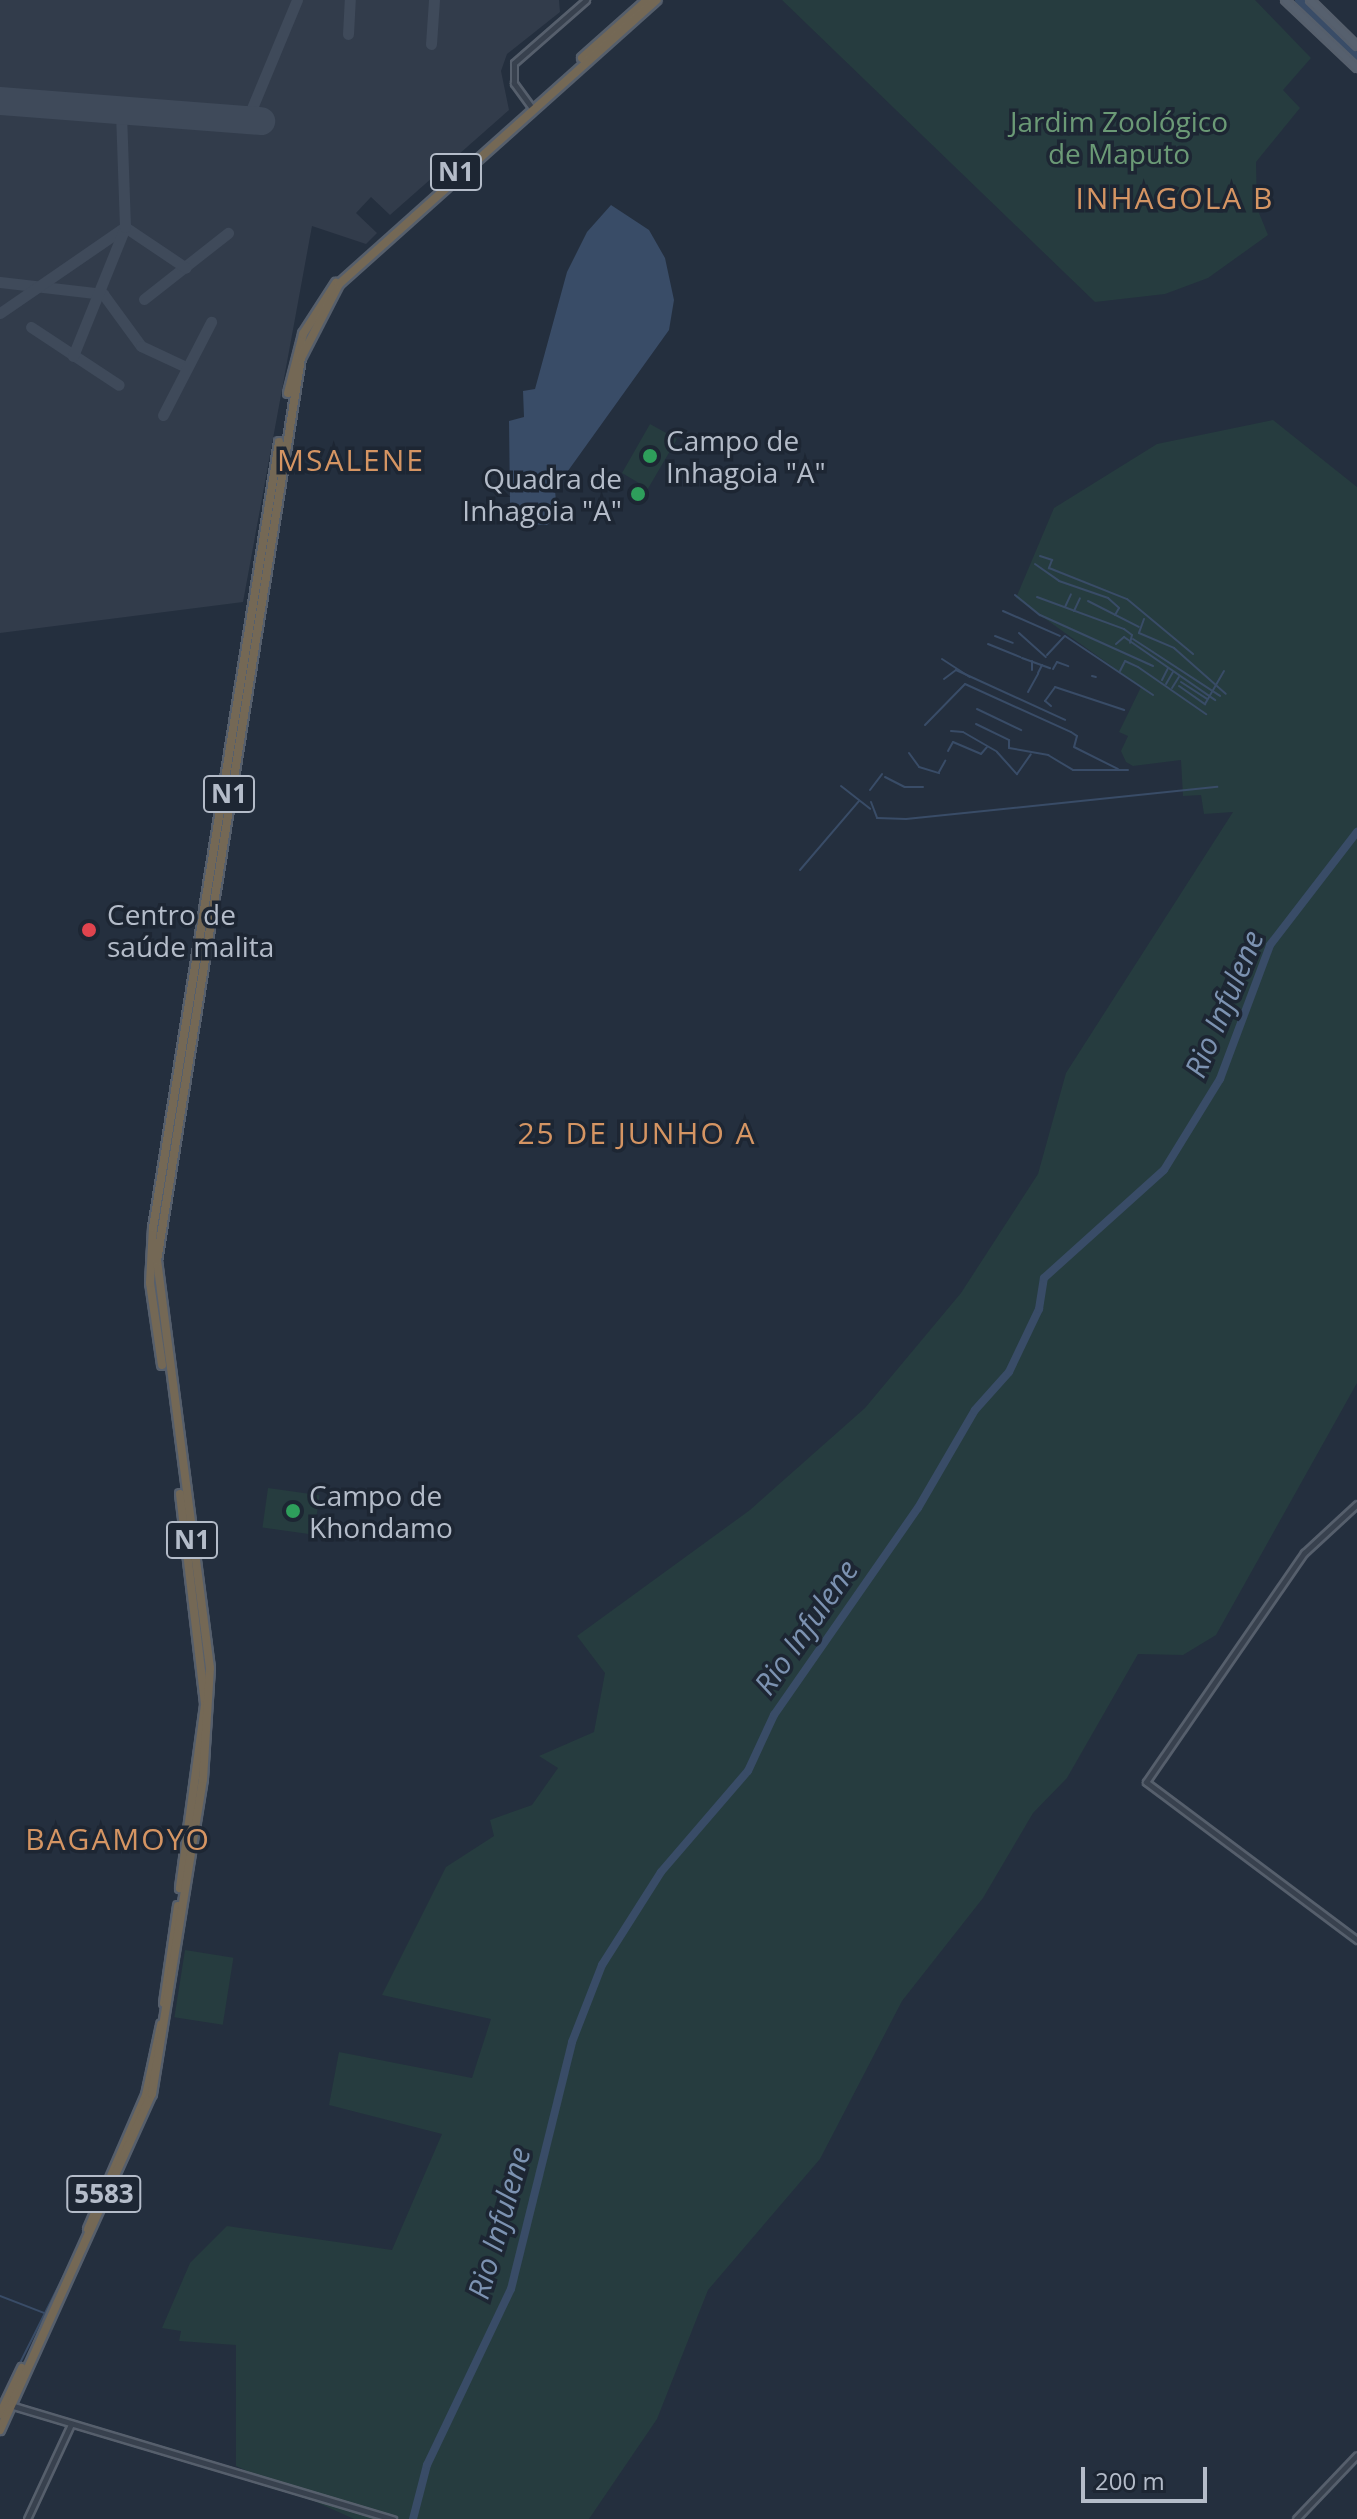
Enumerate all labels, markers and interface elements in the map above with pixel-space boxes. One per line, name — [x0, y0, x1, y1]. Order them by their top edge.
park label: Jardim Zoológico de Maputo — [1010, 104, 1228, 170]
road number: N1 — [428, 150, 484, 194]
district label: INHAGOLA B — [1075, 180, 1275, 216]
place label: Campo de Inhagoia "A" — [666, 423, 826, 489]
district label: MSALENE — [277, 442, 425, 478]
marker: Campo de Inhagoia "A" — [641, 447, 659, 465]
place label: Quadra de Inhagoia "A" — [462, 461, 622, 527]
marker: Quadra de Inhagoia "A" — [629, 485, 647, 503]
road number: N1 — [201, 772, 257, 816]
place label: Centro de saúde malita — [107, 897, 274, 963]
marker: Centro de saúde malita — [78, 919, 100, 941]
water label: Rio Infulene — [1177, 925, 1271, 1083]
district label: 25 DE JUNHO A — [517, 1115, 757, 1151]
place label: Campo de Khondamo — [309, 1478, 453, 1544]
marker: Campo de Khondamo — [284, 1502, 302, 1520]
road number: N1 — [164, 1518, 220, 1562]
water label: Rio Infulene — [746, 1553, 866, 1701]
district label: BAGAMOYO — [25, 1821, 211, 1857]
water label: Rio Infulene — [460, 2143, 538, 2303]
road number: 5583 — [66, 2172, 142, 2216]
scale bar — [1085, 2451, 1211, 2501]
text: 200 m — [1095, 2464, 1165, 2497]

